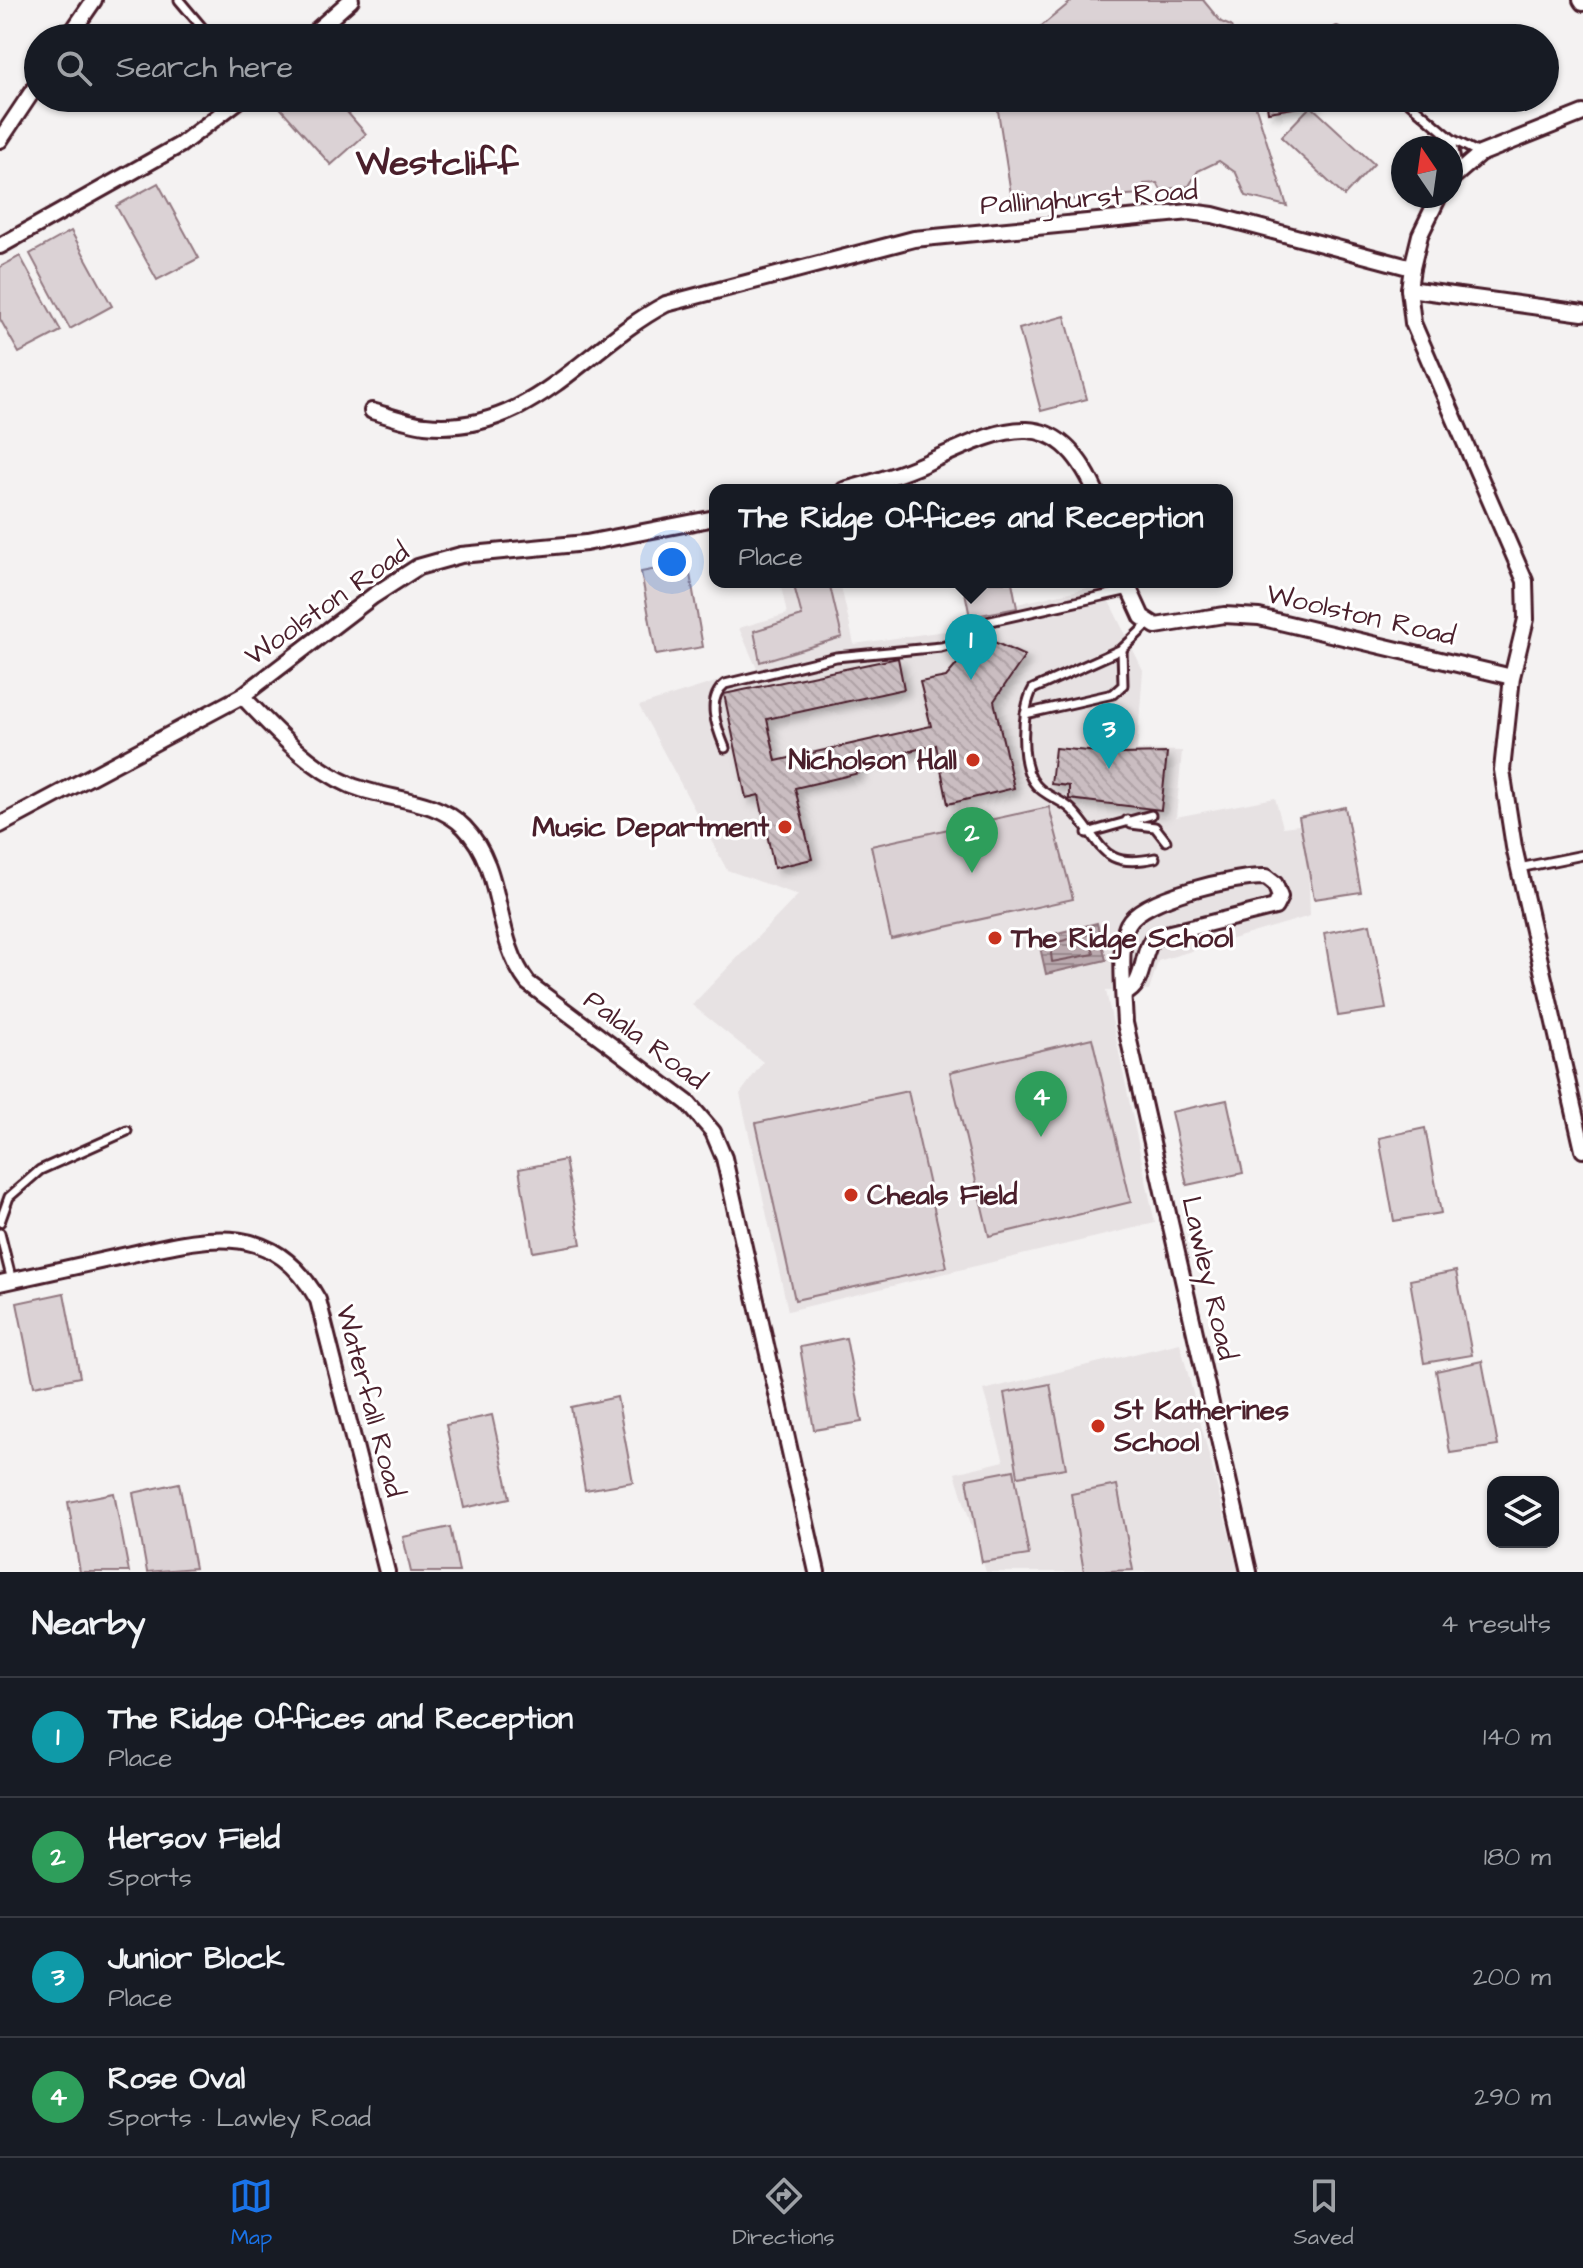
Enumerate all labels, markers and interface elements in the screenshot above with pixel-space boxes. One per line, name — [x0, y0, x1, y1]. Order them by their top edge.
search box — [24, 24, 1559, 112]
icon: search — [52, 46, 96, 90]
text: Search here — [116, 47, 293, 89]
north arrow — [1391, 136, 1463, 208]
district label: Westcliff — [355, 138, 520, 189]
street label: Pallinghurst Road — [979, 171, 1199, 226]
popup — [709, 484, 1233, 588]
text: The Ridge Offices and Reception — [738, 497, 1204, 539]
street label: Woolston Road — [237, 533, 417, 675]
text: Place — [738, 539, 803, 575]
your location — [652, 542, 692, 582]
street label: Woolston Road — [1263, 574, 1459, 656]
pin: 1 — [945, 614, 997, 680]
pin: 3 — [1083, 703, 1135, 769]
place label: Nicholson Hall — [788, 741, 957, 780]
marker: Nicholson Hall — [964, 751, 982, 769]
pin: 2 — [946, 807, 998, 873]
place label: Music Department — [532, 808, 770, 848]
marker: Music Department — [776, 818, 794, 836]
place label: The Ridge School — [1010, 919, 1234, 960]
marker: The Ridge School — [986, 929, 1004, 947]
street label: Palala Road — [575, 981, 715, 1099]
pin: 4 — [1015, 1071, 1067, 1137]
place label: Cheals Field — [867, 1176, 1018, 1215]
marker: Cheals Field — [842, 1186, 860, 1204]
street label: Lawley Road — [1169, 1192, 1247, 1364]
street label: Waterfall Road — [326, 1300, 414, 1502]
place label: St Katherines School — [1113, 1391, 1289, 1462]
marker: St Katherines School — [1089, 1417, 1107, 1435]
map controls — [1487, 1476, 1559, 1548]
button: layers — [1487, 1476, 1559, 1548]
text: Nearby — [32, 1600, 146, 1648]
text: 4 results — [1441, 1606, 1551, 1642]
text: The Ridge Offices and Reception — [108, 1698, 573, 1740]
text: 1 — [56, 1719, 60, 1755]
text: 140 m — [1483, 1719, 1551, 1755]
text: Place — [108, 1740, 172, 1776]
text: Hersov Field — [108, 1818, 280, 1860]
text: 2 — [51, 1839, 65, 1875]
text: 180 m — [1484, 1839, 1551, 1875]
text: Sports — [108, 1860, 192, 1896]
text: Junior Block — [108, 1938, 284, 1980]
text: 3 — [51, 1959, 65, 1995]
text: 200 m — [1473, 1959, 1551, 1995]
text: Place — [108, 1980, 172, 2016]
text: Rose Oval — [108, 2058, 245, 2100]
text: 4 — [49, 2079, 67, 2115]
text: 290 m — [1474, 2079, 1551, 2115]
text: Sports · Lawley Road — [108, 2100, 371, 2136]
tab: Map — [229, 2174, 273, 2253]
tab: Directions — [732, 2174, 835, 2253]
tab: Saved — [1294, 2174, 1354, 2253]

